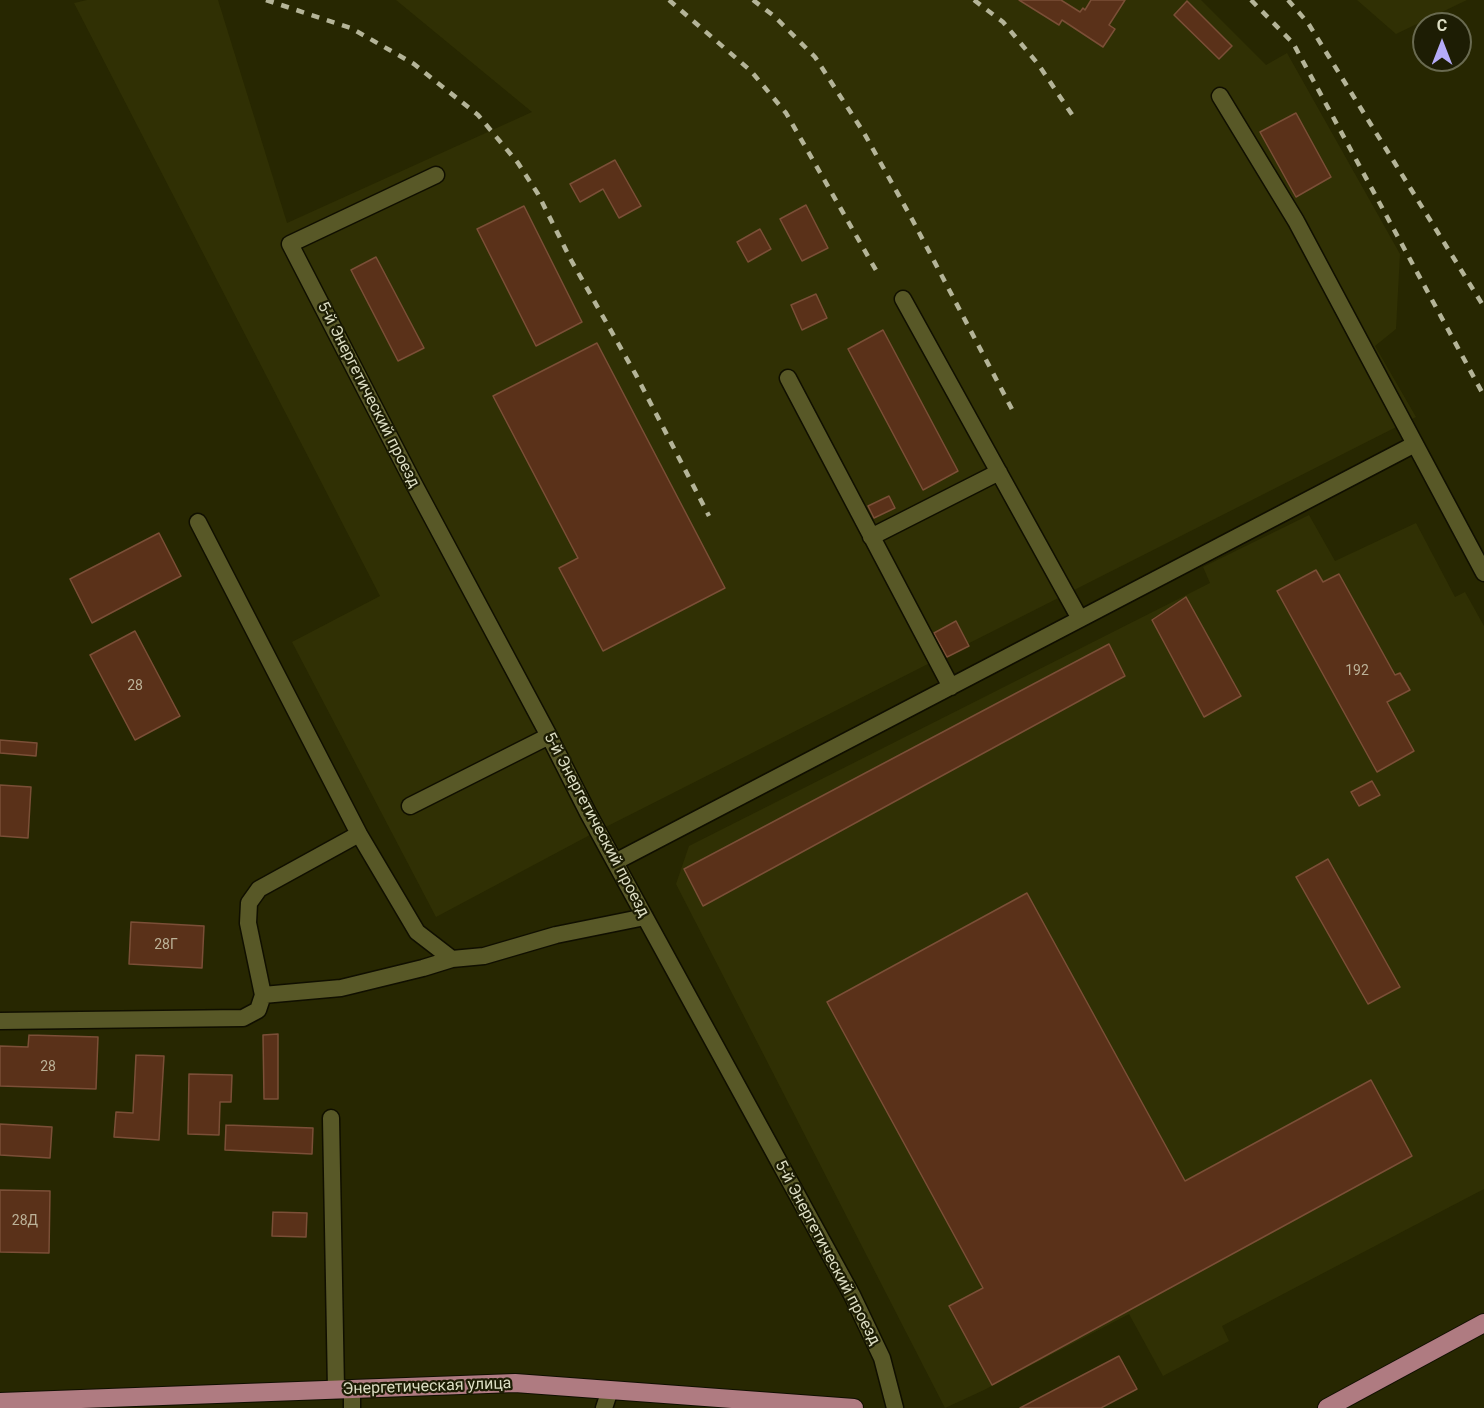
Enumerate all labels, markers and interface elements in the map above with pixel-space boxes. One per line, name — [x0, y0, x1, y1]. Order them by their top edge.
north arrow — [1412, 12, 1472, 72]
text: С — [1437, 16, 1447, 35]
street label: 5-й Энергетический проезд — [313, 299, 423, 491]
house number: 192 — [1345, 663, 1369, 679]
house number: 28 — [127, 678, 143, 694]
street label: 5-й Энергетический проезд — [539, 729, 653, 921]
house number: 28Г — [154, 937, 178, 953]
house number: 28 — [40, 1059, 56, 1075]
street label: 5-й Энергетический проезд — [770, 1157, 884, 1349]
house number: 28Д — [12, 1213, 38, 1229]
street label: Энергетическая улица — [342, 1374, 512, 1400]

